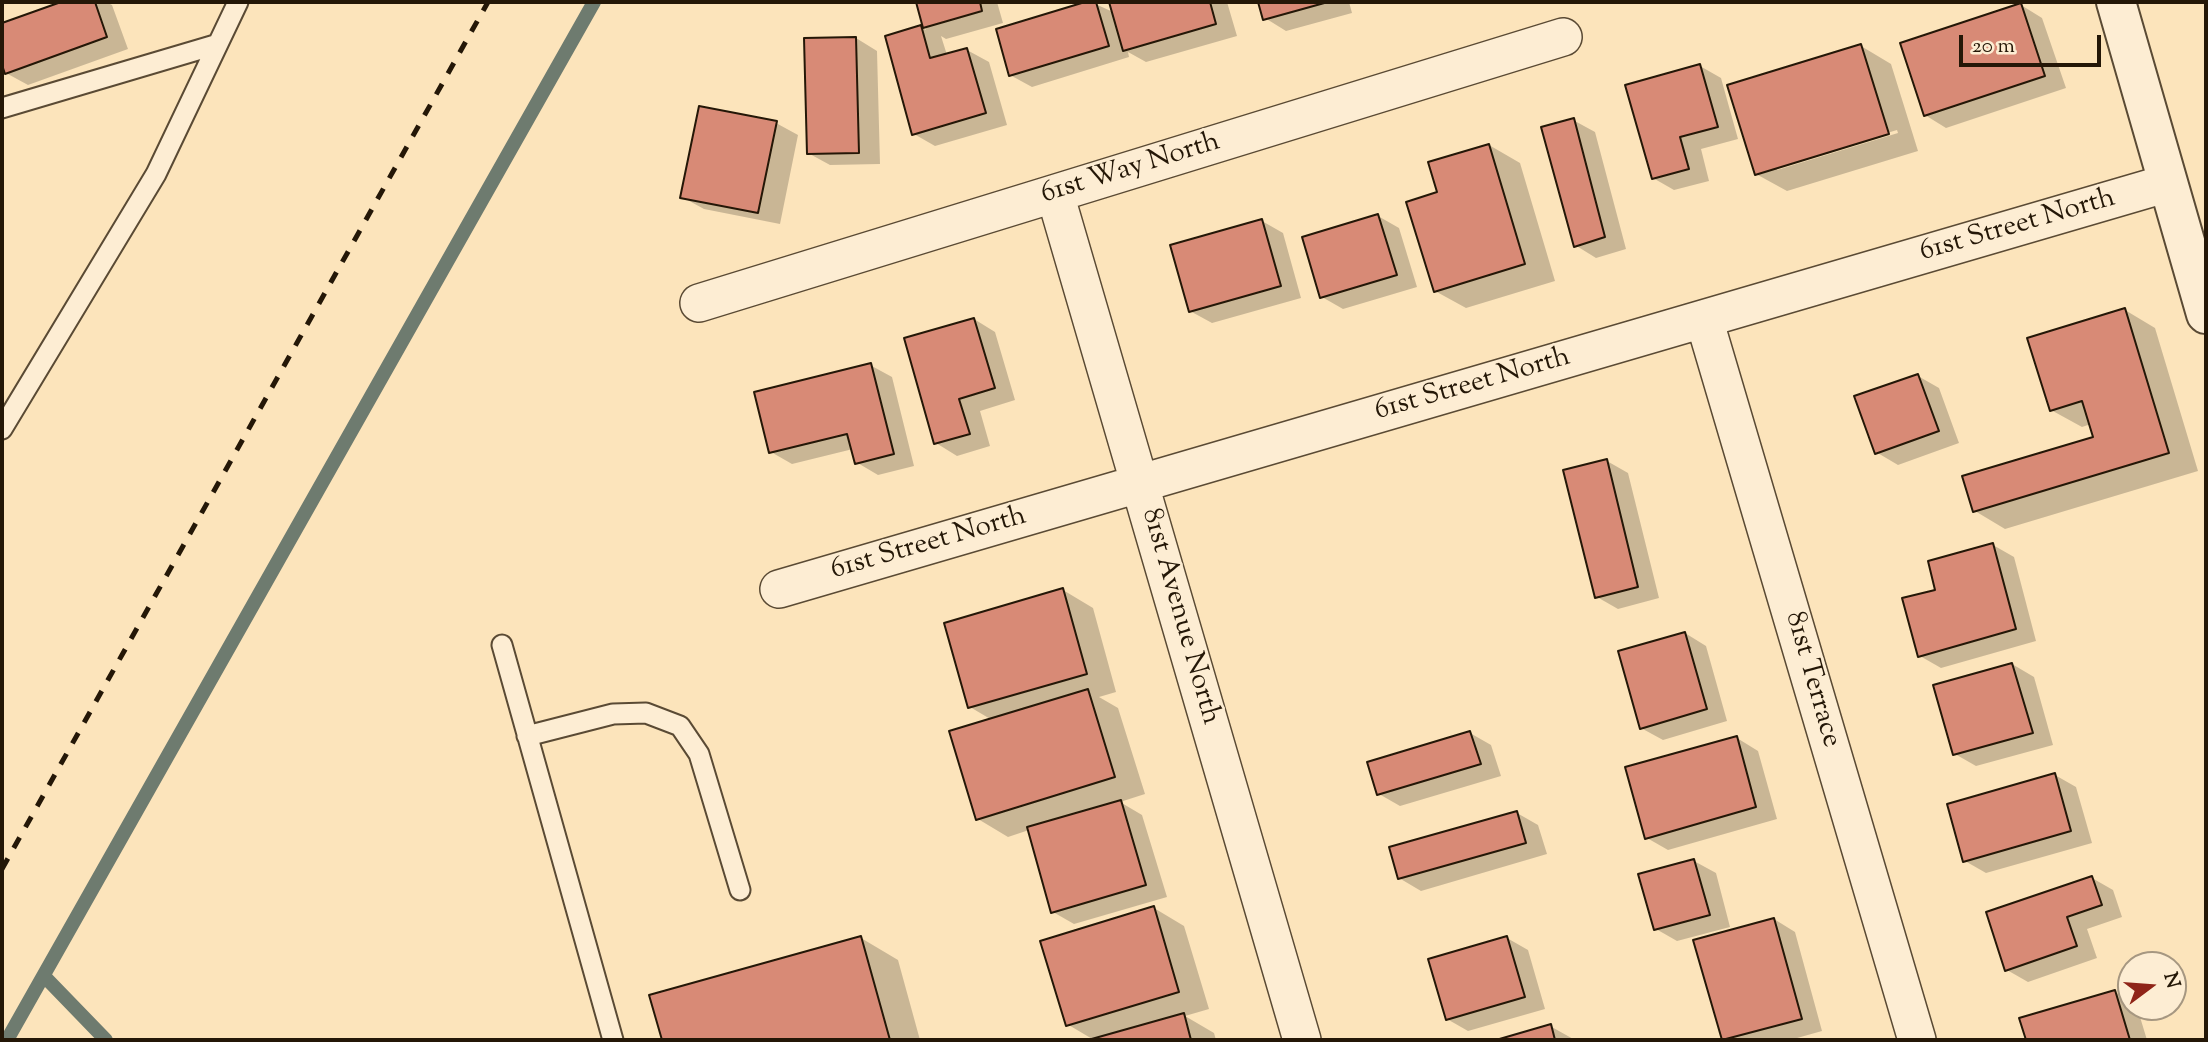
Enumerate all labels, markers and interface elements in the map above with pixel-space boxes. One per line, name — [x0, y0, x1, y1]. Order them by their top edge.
scale bar — [1963, 21, 2105, 65]
text: 20 m — [1972, 32, 2015, 62]
street label: 61st Way North — [1037, 127, 1225, 213]
street label: 61st Street North — [1916, 183, 2120, 271]
street label: 61st Street North — [1371, 342, 1575, 430]
street label: 61st Street North — [827, 501, 1031, 589]
street label: 81st Avenue North — [1132, 505, 1226, 729]
street label: 81st Terrace — [1776, 608, 1846, 752]
north arrow — [2117, 951, 2187, 1021]
text: N — [2156, 970, 2186, 992]

